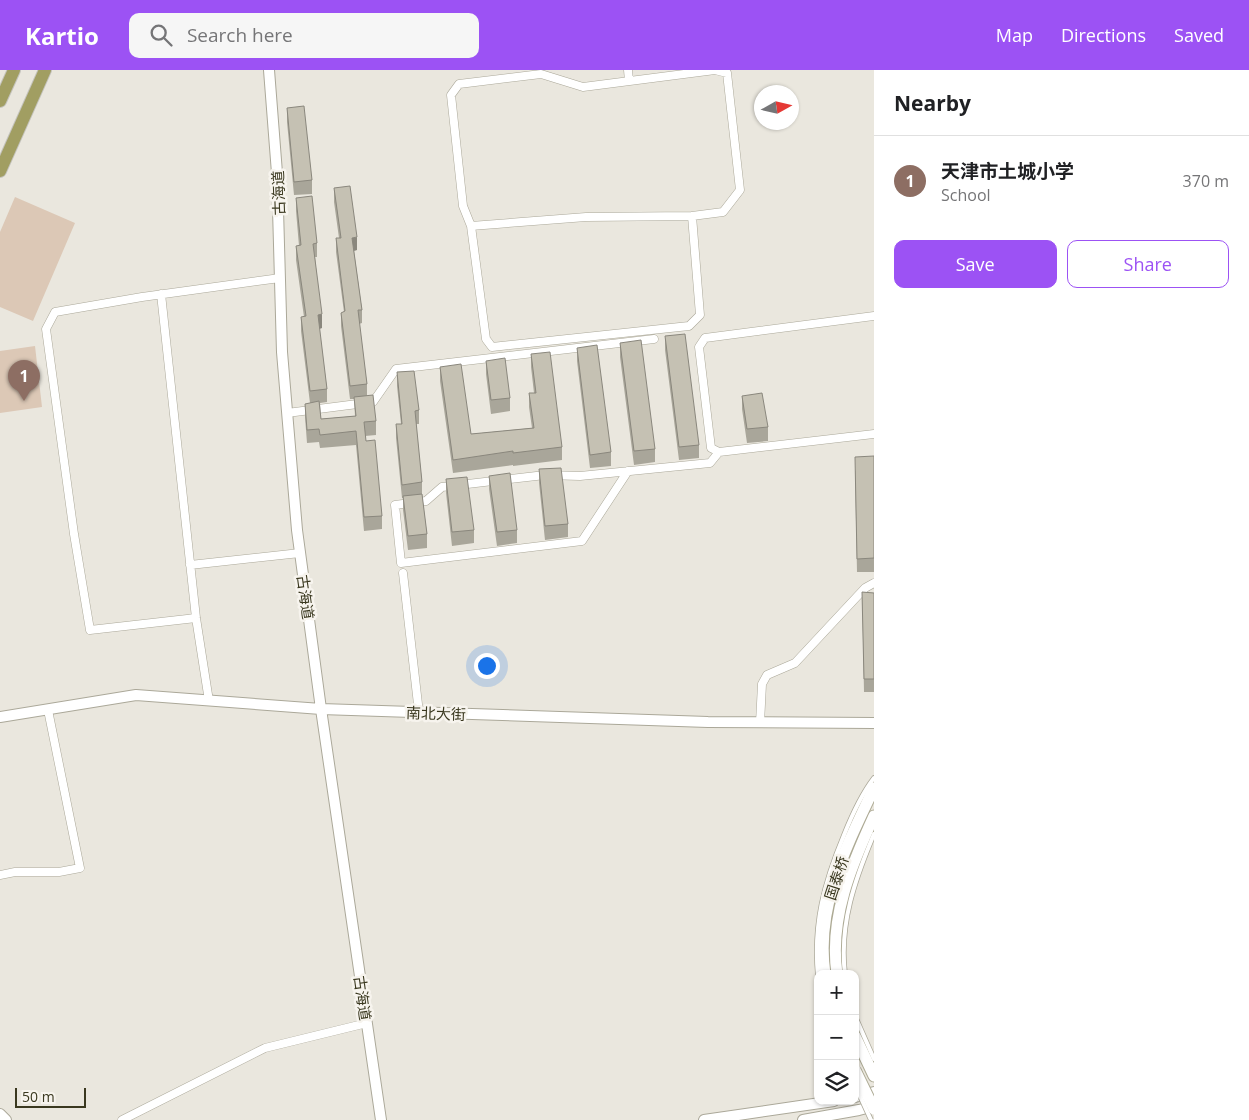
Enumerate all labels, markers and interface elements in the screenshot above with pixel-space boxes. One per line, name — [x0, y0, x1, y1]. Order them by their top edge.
search box — [129, 13, 479, 58]
text: Kartio — [25, 19, 99, 52]
icon: search — [147, 21, 175, 49]
text: Search here — [187, 22, 293, 48]
text: Map — [996, 23, 1033, 47]
text: Directions — [1061, 23, 1146, 47]
text: Saved — [1174, 23, 1224, 47]
north arrow — [754, 85, 799, 130]
text: Nearby — [894, 89, 971, 117]
text: 天津市土城小学 — [941, 158, 1074, 184]
street label: 古海道 — [267, 170, 289, 216]
text: 1 — [905, 170, 915, 192]
text: 370 m — [1183, 170, 1229, 192]
text: School — [941, 184, 991, 206]
button: Save — [894, 240, 1057, 288]
button: Share — [1067, 240, 1229, 288]
pin: 1 — [8, 360, 40, 401]
street label: 古海道 — [293, 573, 319, 621]
your location — [474, 653, 500, 679]
street label: 南北大街 — [406, 702, 466, 724]
street label: 国泰桥 — [820, 854, 852, 902]
map controls — [814, 970, 859, 1105]
button: + — [814, 970, 859, 1015]
street label: 古海道 — [350, 974, 376, 1022]
button: − — [814, 1015, 859, 1060]
button: layers — [814, 1060, 859, 1105]
scale bar — [15, 1085, 86, 1108]
text: 50 m — [22, 1087, 55, 1106]

